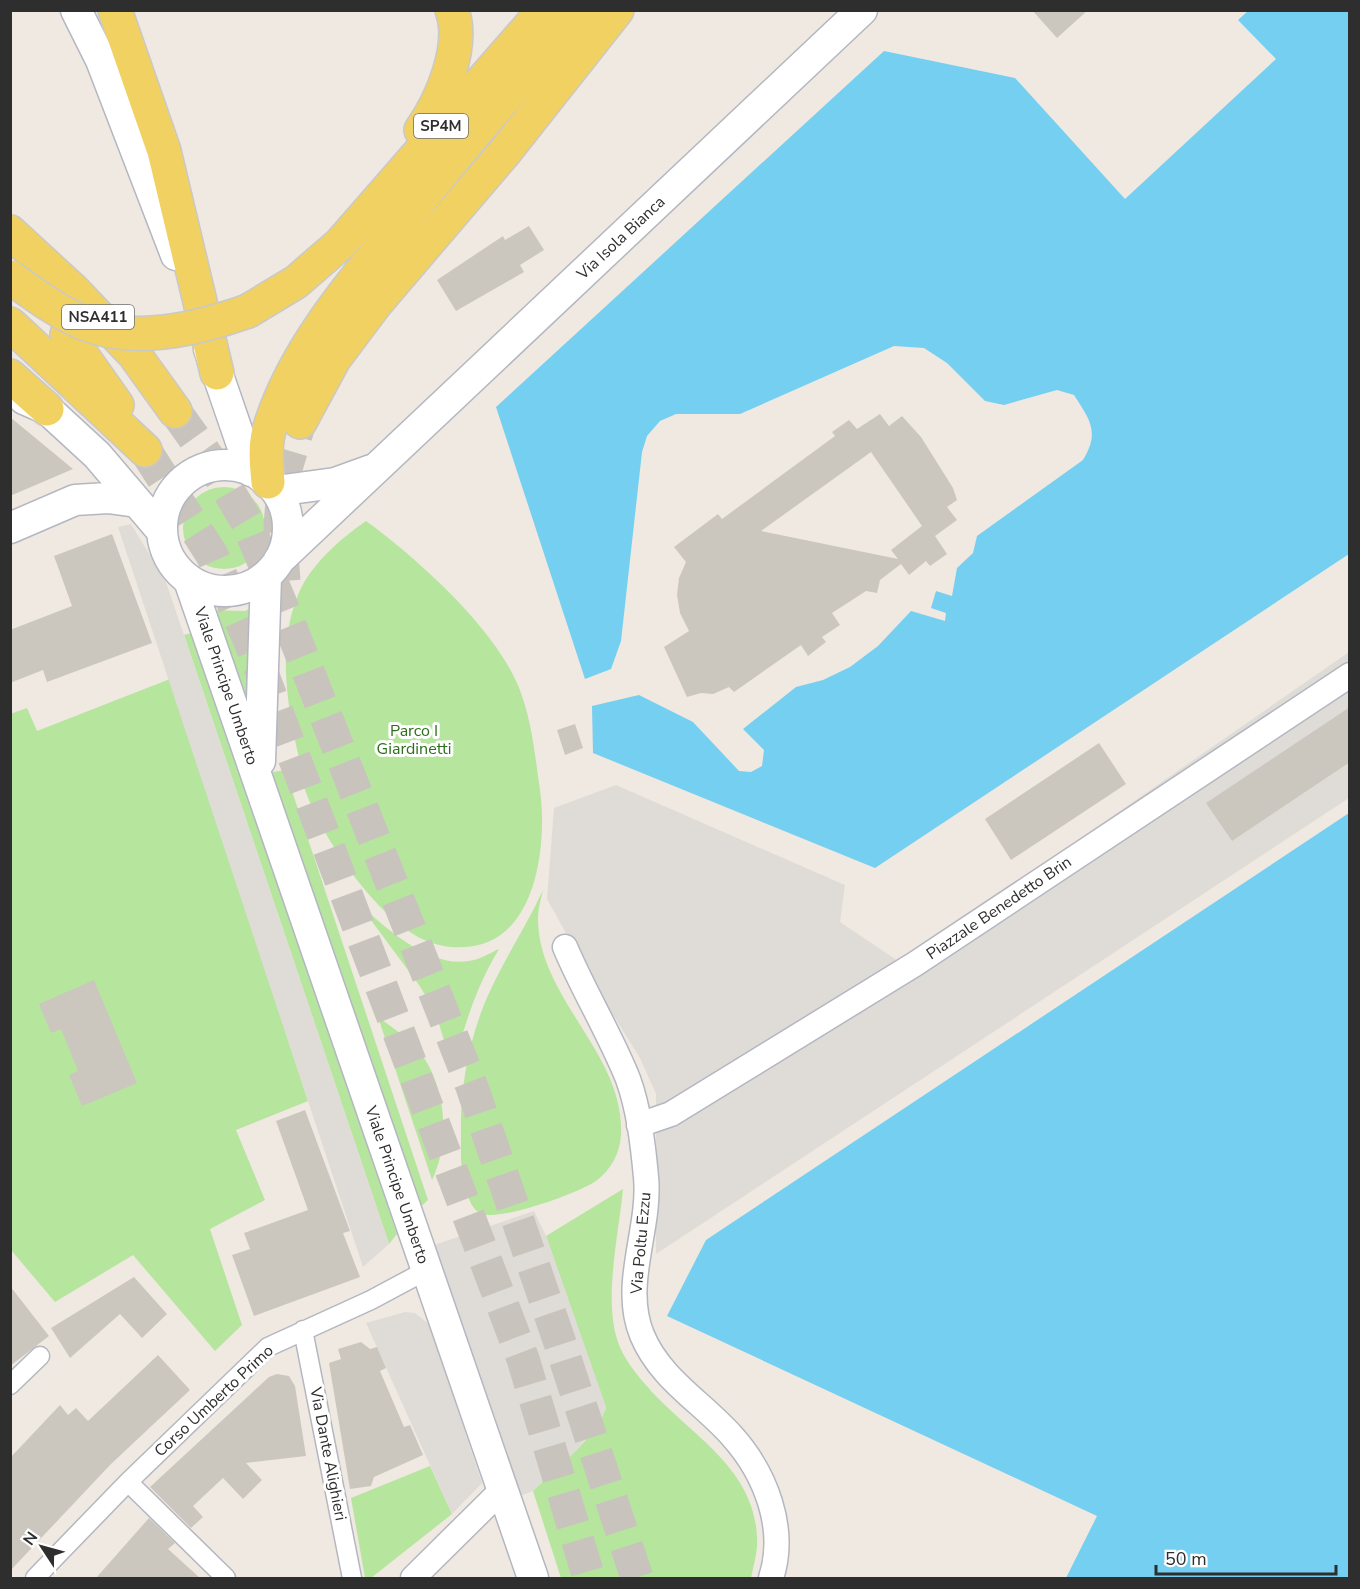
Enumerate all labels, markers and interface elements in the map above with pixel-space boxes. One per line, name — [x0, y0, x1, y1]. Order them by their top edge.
road number: SP4M — [414, 114, 468, 138]
street label: Via Isola Bianca — [571, 191, 670, 285]
road number: NSA411 — [62, 305, 134, 329]
street label: Viale Principe Umberto — [188, 603, 263, 768]
park label: Parco I Giardinetti — [377, 720, 451, 760]
street label: Piazzale Benedetto Brin — [922, 851, 1076, 965]
street label: Viale Principe Umberto — [359, 1102, 434, 1267]
street label: Via Poltu Ezzu — [625, 1191, 656, 1296]
street label: Corso Umberto Primo — [150, 1340, 278, 1462]
street label: Via Dante Alighieri — [304, 1385, 352, 1522]
north arrow — [12, 1517, 72, 1577]
text: N — [18, 1527, 43, 1550]
scale bar — [1156, 1538, 1336, 1576]
text: 50 m — [1165, 1547, 1207, 1571]

